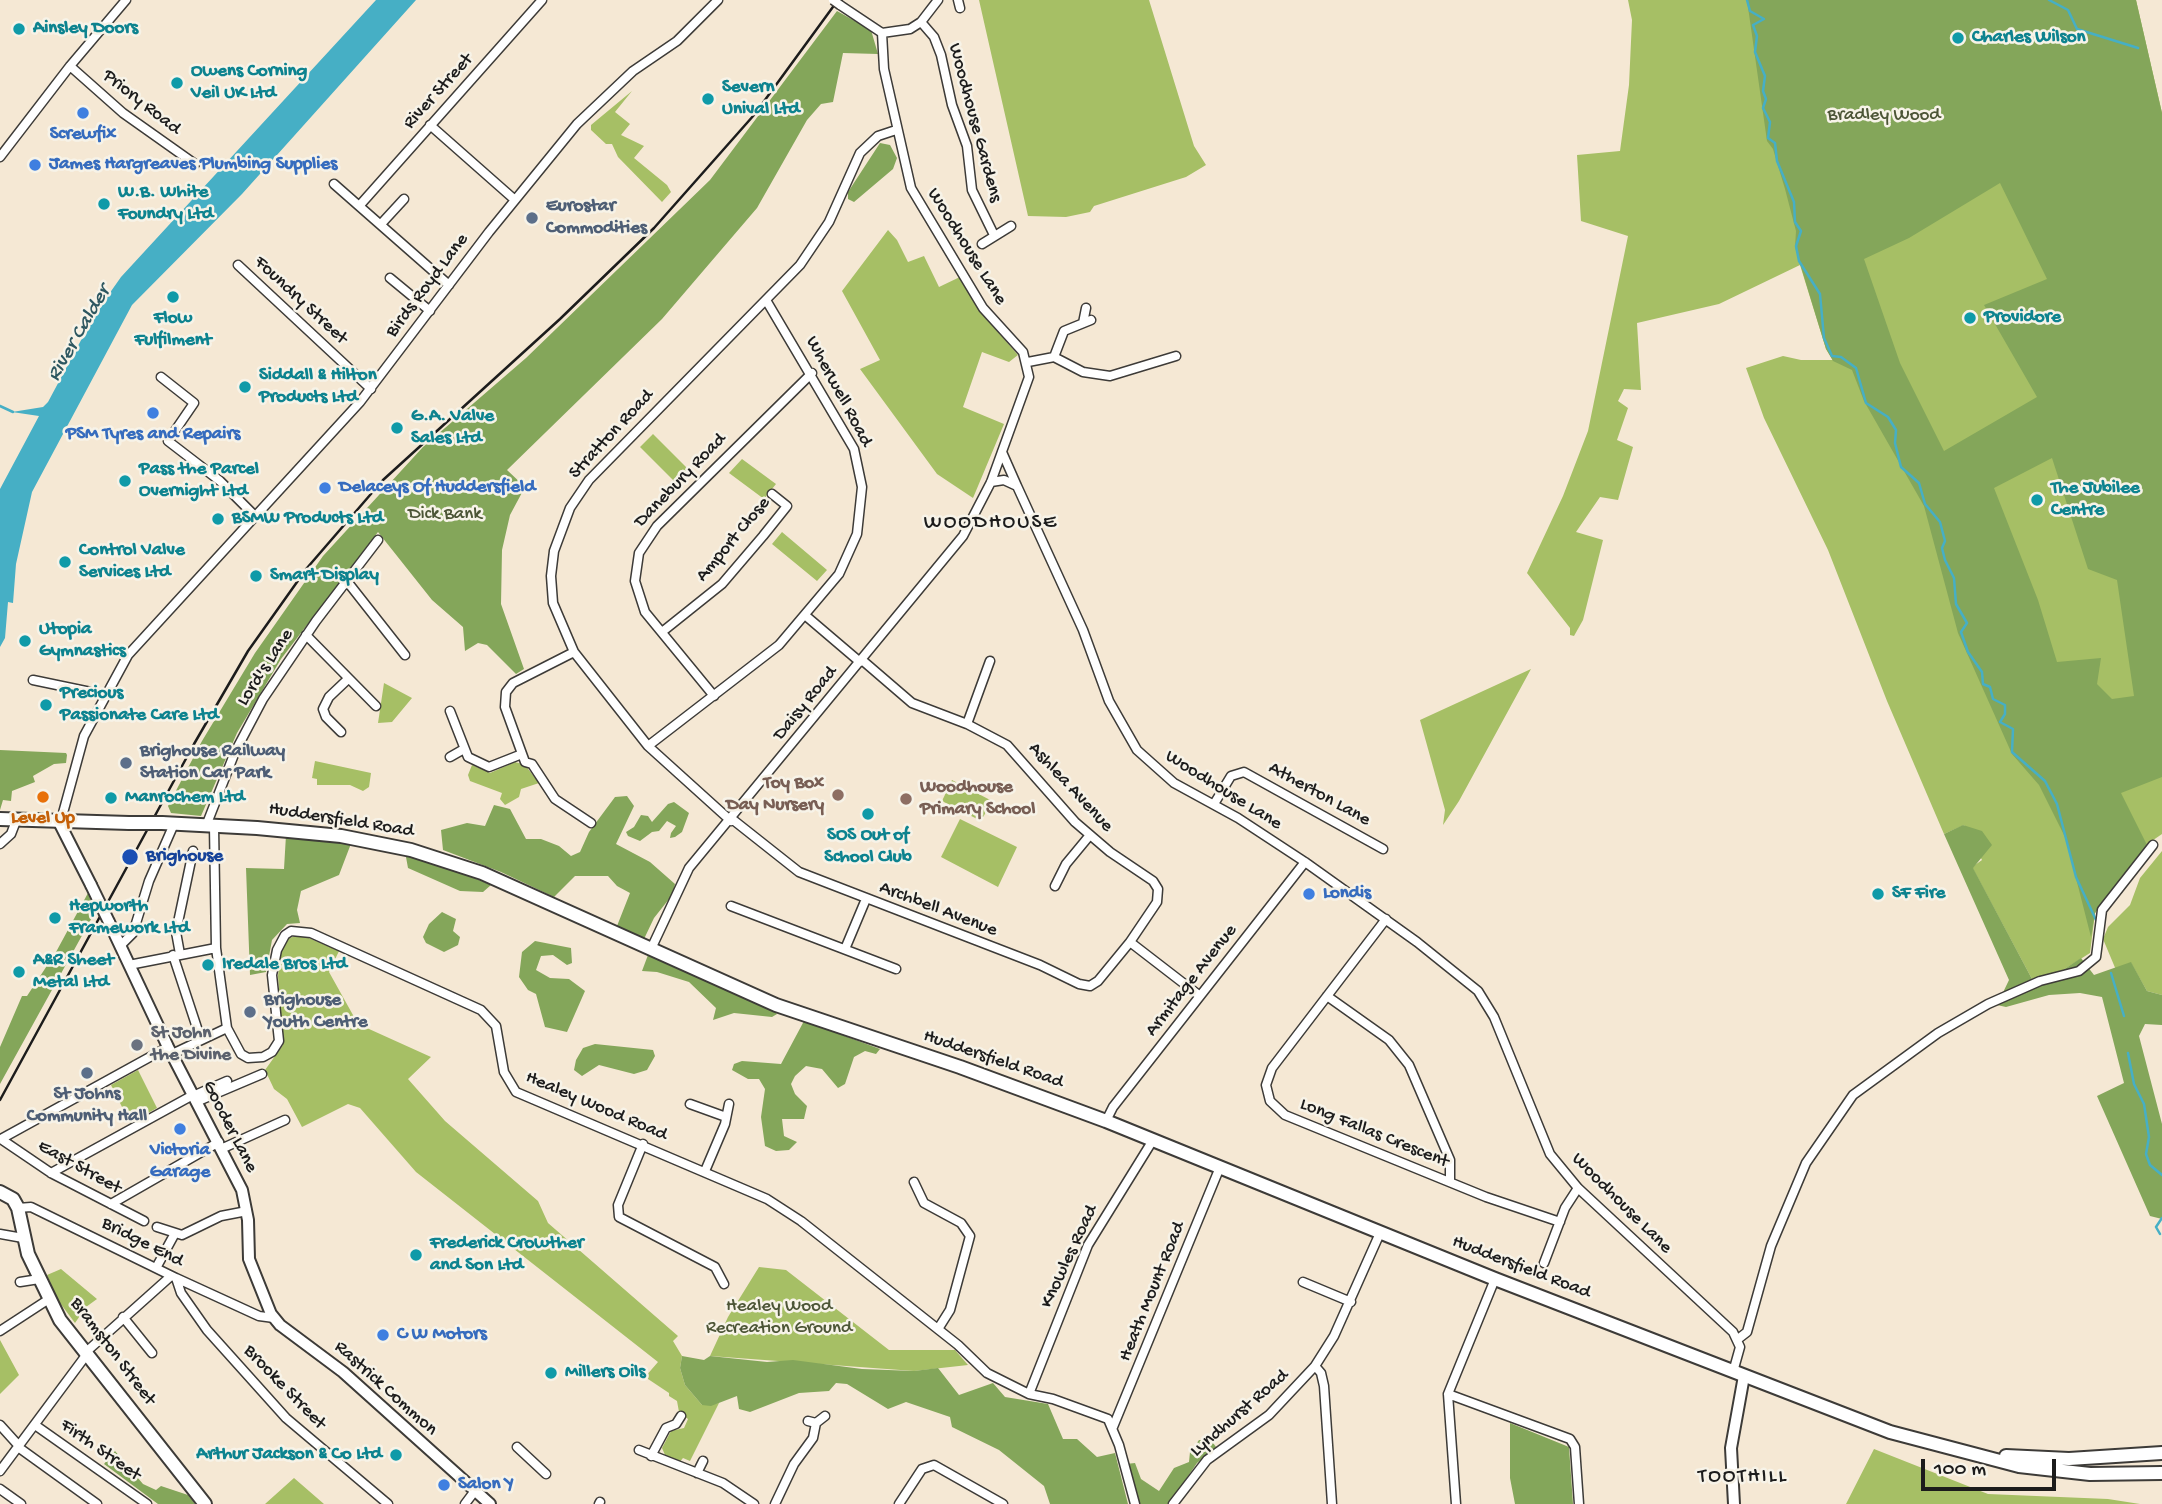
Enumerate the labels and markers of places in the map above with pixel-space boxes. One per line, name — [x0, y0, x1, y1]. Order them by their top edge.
place label: Ainsley Doors — [33, 18, 138, 40]
marker: Ainsley Doors — [11, 21, 27, 37]
place label: Charles Wilson — [1972, 27, 2086, 49]
marker: Charles Wilson — [1950, 30, 1966, 46]
place label: Owens Corning Veil UK Ltd — [191, 61, 307, 105]
marker: Owens Corning Veil UK Ltd — [169, 75, 185, 91]
place label: Severn Unival Ltd — [722, 77, 800, 121]
marker: Severn Unival Ltd — [700, 91, 716, 107]
marker: Screwfix — [75, 105, 91, 121]
place label: Screwfix — [50, 124, 116, 146]
place label: James Hargreaves Plumbing Supplies — [49, 154, 337, 176]
marker: James Hargreaves Plumbing Supplies — [27, 157, 43, 173]
place label: W.B. White Foundry Ltd — [118, 182, 213, 226]
marker: W.B. White Foundry Ltd — [96, 196, 112, 212]
place label: Eurostar Commodities — [546, 196, 647, 240]
marker: Eurostar Commodities — [524, 210, 540, 226]
marker: Flow Fulfilment — [165, 289, 181, 305]
place label: Providore — [1984, 307, 2061, 329]
place label: Flow Fulfilment — [134, 308, 212, 352]
marker: Providore — [1962, 310, 1978, 326]
place label: Siddall & Hilton Products Ltd — [259, 365, 377, 409]
marker: Siddall & Hilton Products Ltd — [237, 379, 253, 395]
marker: PSM Tyres and Repairs — [145, 405, 161, 421]
place label: G.A. Valve Sales Ltd — [411, 406, 494, 450]
marker: G.A. Valve Sales Ltd — [389, 420, 405, 436]
place label: PSM Tyres and Repairs — [66, 424, 240, 446]
place label: Pass the Parcel Overnight Ltd — [139, 459, 259, 503]
marker: Pass the Parcel Overnight Ltd — [117, 473, 133, 489]
place label: Delaceys Of Huddersfield — [339, 477, 535, 499]
place label: The Jubilee Centre — [2051, 478, 2140, 522]
marker: Delaceys Of Huddersfield — [317, 480, 333, 496]
marker: The Jubilee Centre — [2029, 492, 2045, 508]
place label: BSMW Products Ltd — [232, 508, 383, 530]
marker: BSMW Products Ltd — [210, 511, 226, 527]
place label: Control Valve Services Ltd — [79, 540, 185, 584]
marker: Control Valve Services Ltd — [57, 554, 73, 570]
place label: Smart Display — [270, 565, 379, 587]
marker: Smart Display — [248, 568, 264, 584]
place label: Utopia Gymnastics — [39, 619, 126, 663]
marker: Utopia Gymnastics — [17, 633, 33, 649]
place label: Precious Passionate Care Ltd — [60, 683, 218, 727]
marker: Precious Passionate Care Ltd — [38, 697, 54, 713]
place label: Brighouse Railway Station Car Park — [140, 741, 285, 785]
marker: Brighouse Railway Station Car Park — [118, 755, 134, 771]
place label: Toy Box Day Nursery — [726, 773, 824, 817]
place label: Woodhouse Primary School — [920, 777, 1035, 821]
place label: Manrochem Ltd — [125, 787, 245, 809]
marker: Toy Box Day Nursery — [830, 787, 846, 803]
marker: Level Up — [35, 789, 51, 805]
marker: Manrochem Ltd — [103, 790, 119, 806]
marker: Woodhouse Primary School — [898, 791, 914, 807]
marker: SOS Out of School Club — [860, 806, 876, 822]
place label: Level Up — [11, 808, 75, 830]
place label: SOS Out of School Club — [824, 825, 912, 869]
place label: Brighouse — [146, 846, 223, 868]
marker: Brighouse — [120, 847, 140, 867]
place label: Londis — [1323, 883, 1371, 905]
place label: SF Fire — [1892, 883, 1945, 905]
marker: Londis — [1301, 886, 1317, 902]
marker: SF Fire — [1870, 886, 1886, 902]
place label: Hepworth Framework Ltd — [69, 896, 189, 940]
marker: Hepworth Framework Ltd — [47, 910, 63, 926]
place label: A&R Sheet Metal Ltd — [33, 950, 114, 994]
place label: Iredale Bros Ltd — [222, 954, 347, 976]
marker: Iredale Bros Ltd — [200, 957, 216, 973]
marker: A&R Sheet Metal Ltd — [11, 964, 27, 980]
place label: Brighouse Youth Centre — [264, 990, 367, 1034]
marker: Brighouse Youth Centre — [242, 1004, 258, 1020]
place label: St John the Divine — [151, 1023, 231, 1067]
marker: St John the Divine — [129, 1037, 145, 1053]
marker: St Johns Community Hall — [79, 1065, 95, 1081]
place label: St Johns Community Hall — [27, 1084, 147, 1128]
marker: Victoria Garage — [172, 1121, 188, 1137]
place label: Victoria Garage — [150, 1140, 210, 1184]
place label: Frederick Crowther and Son Ltd — [430, 1233, 584, 1277]
marker: Frederick Crowther and Son Ltd — [408, 1247, 424, 1263]
place label: C W Motors — [397, 1324, 487, 1346]
marker: C W Motors — [375, 1327, 391, 1343]
place label: Millers Oils — [565, 1362, 645, 1384]
marker: Millers Oils — [543, 1365, 559, 1381]
place label: Arthur Jackson & Co Ltd — [196, 1444, 382, 1466]
marker: Arthur Jackson & Co Ltd — [388, 1447, 404, 1463]
place label: Salon Y — [458, 1474, 514, 1496]
marker: Salon Y — [436, 1477, 452, 1493]

